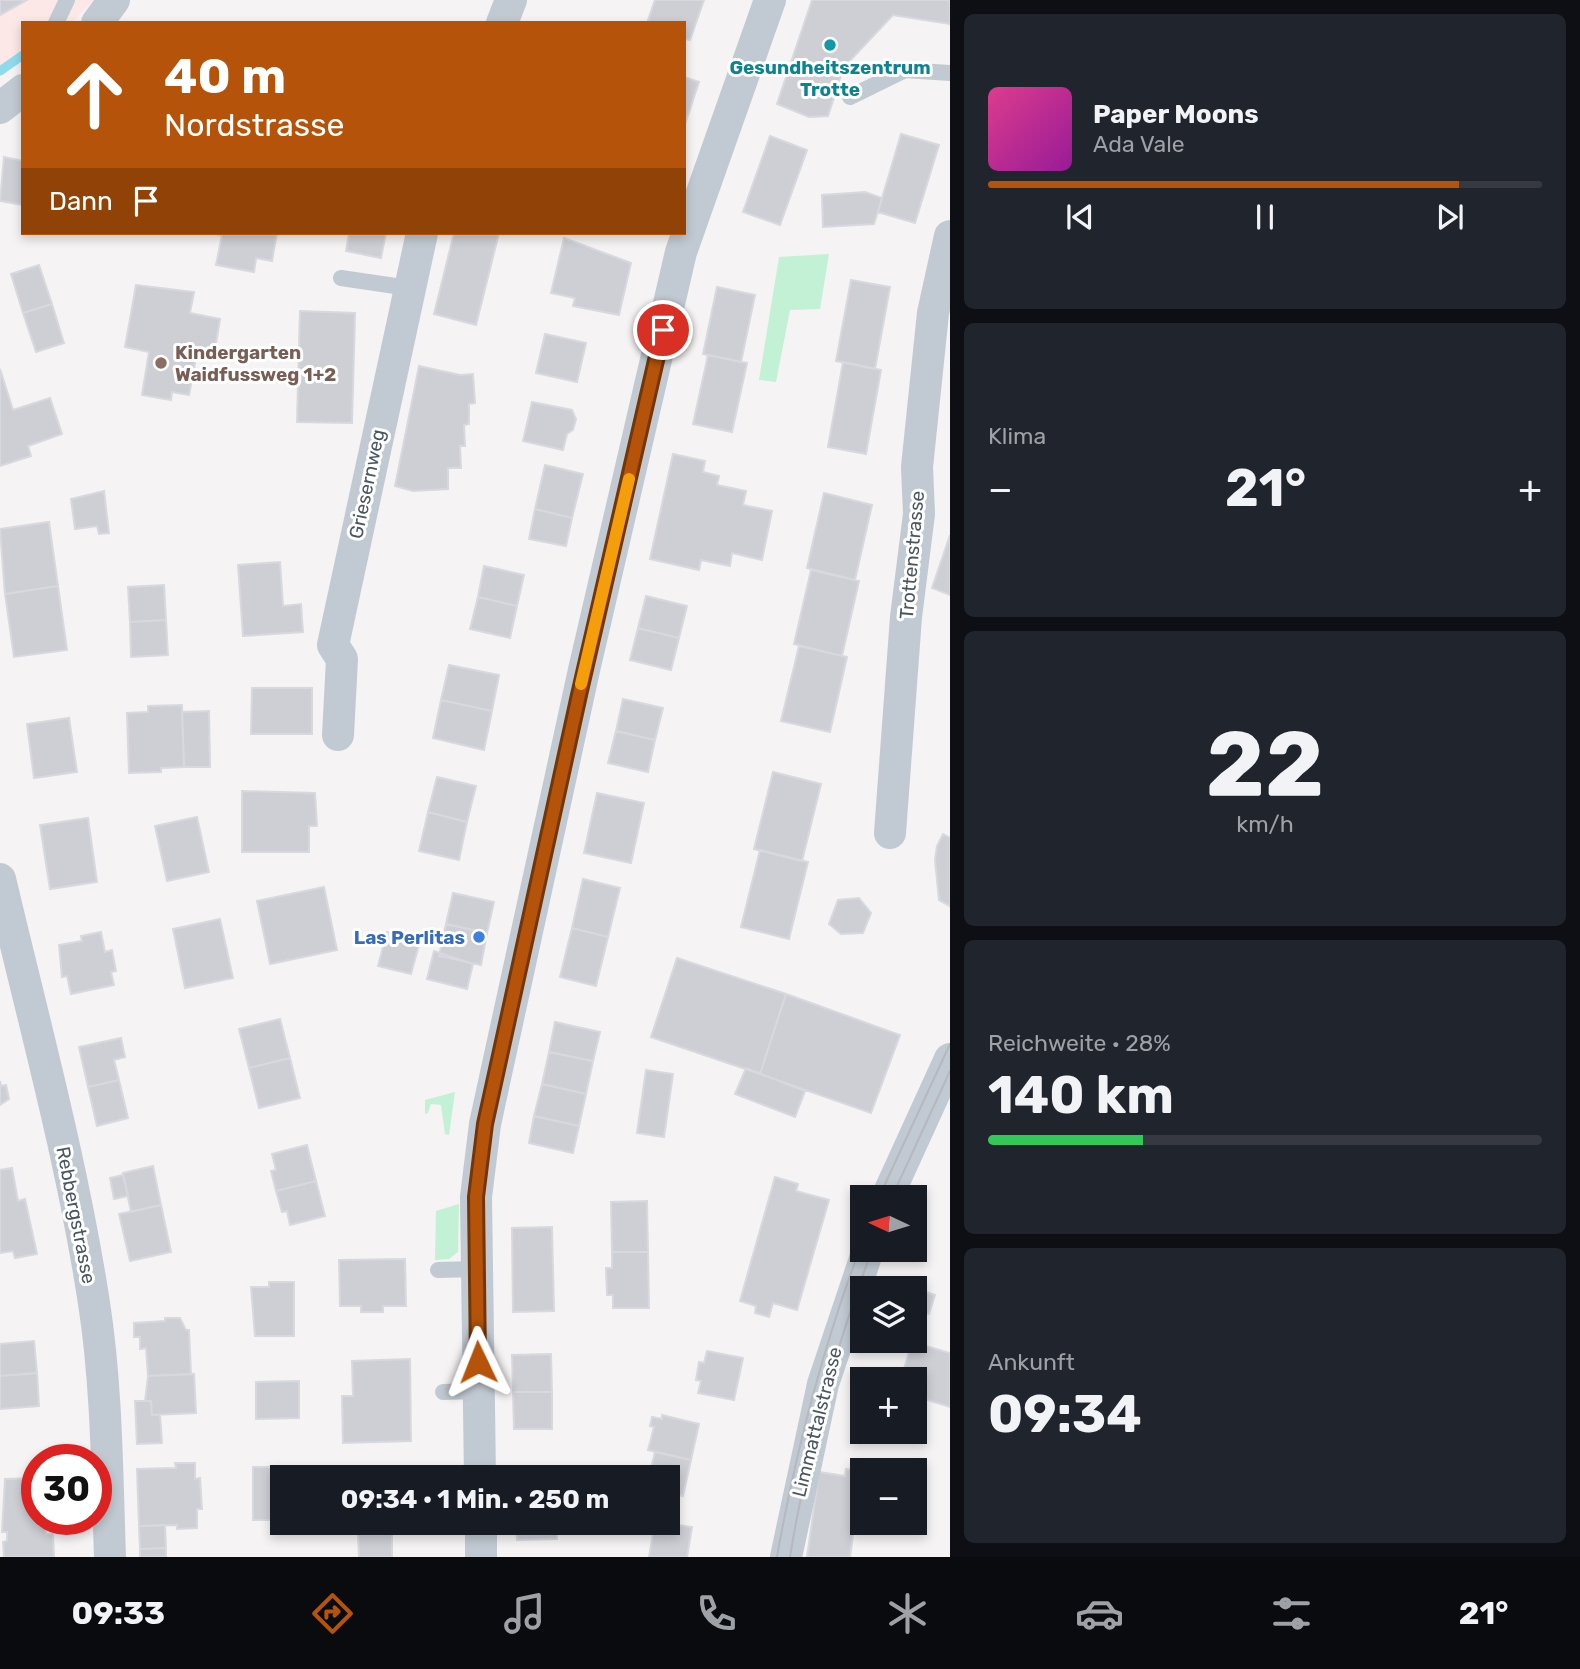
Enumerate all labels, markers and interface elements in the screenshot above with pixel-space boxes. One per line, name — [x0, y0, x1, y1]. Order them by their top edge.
marker: Gesundheitszentrum Trotte — [822, 37, 838, 53]
text: 40 m — [164, 47, 286, 105]
icon: ahead — [49, 49, 140, 140]
place label: Gesundheitszentrum Trotte — [729, 56, 931, 101]
text: Paper Moons — [1093, 99, 1259, 130]
text: Nordstrasse — [164, 106, 344, 144]
text: Ada Vale — [1093, 130, 1185, 158]
icon: arrive — [127, 182, 165, 220]
text: Dann — [49, 186, 113, 217]
icon: previous — [1061, 198, 1099, 236]
icon: pause — [1246, 198, 1284, 236]
icon: next — [1431, 198, 1469, 236]
pin — [633, 300, 693, 360]
icon: arrive — [644, 311, 682, 349]
place label: Kindergarten Waidfussweg 1+2 — [175, 341, 336, 386]
marker: Kindergarten Waidfussweg 1+2 — [153, 355, 169, 371]
text: Klima — [988, 422, 1046, 450]
street label: Griesernweg — [344, 427, 390, 541]
text: 21° — [1225, 457, 1306, 519]
text: − — [988, 466, 1013, 512]
text: + — [1518, 466, 1542, 512]
street label: Trottenstrasse — [895, 490, 929, 620]
text: 22 — [1206, 710, 1324, 818]
text: km/h — [1236, 810, 1294, 838]
place label: Las Perlitas — [354, 926, 465, 949]
marker: Las Perlitas — [471, 929, 487, 945]
text: Reichweite · 28% — [988, 1029, 1171, 1057]
text: 140 km — [988, 1064, 1174, 1126]
street label: Rebbergstrasse — [51, 1144, 101, 1286]
north arrow — [850, 1185, 928, 1262]
map controls — [850, 1185, 927, 1535]
button: layers — [850, 1276, 927, 1353]
position arrow — [441, 1325, 515, 1399]
street label: Limmattalstrasse — [787, 1344, 847, 1500]
text: Ankunft — [988, 1348, 1075, 1376]
button: + — [850, 1367, 927, 1444]
text: 09:34 — [988, 1383, 1142, 1445]
speed limit sign: 30 — [21, 1444, 112, 1535]
button: − — [850, 1458, 927, 1535]
text: 09:34 · 1 Min. · 250 m — [341, 1484, 609, 1515]
icon: directions — [308, 1589, 357, 1638]
icon: music — [500, 1589, 549, 1638]
icon: phone — [692, 1589, 741, 1638]
icon: climate — [883, 1589, 932, 1638]
icon: car — [1075, 1589, 1124, 1638]
icon: filters — [1267, 1589, 1316, 1638]
text: 09:33 — [71, 1594, 165, 1632]
text: 21° — [1459, 1594, 1509, 1632]

